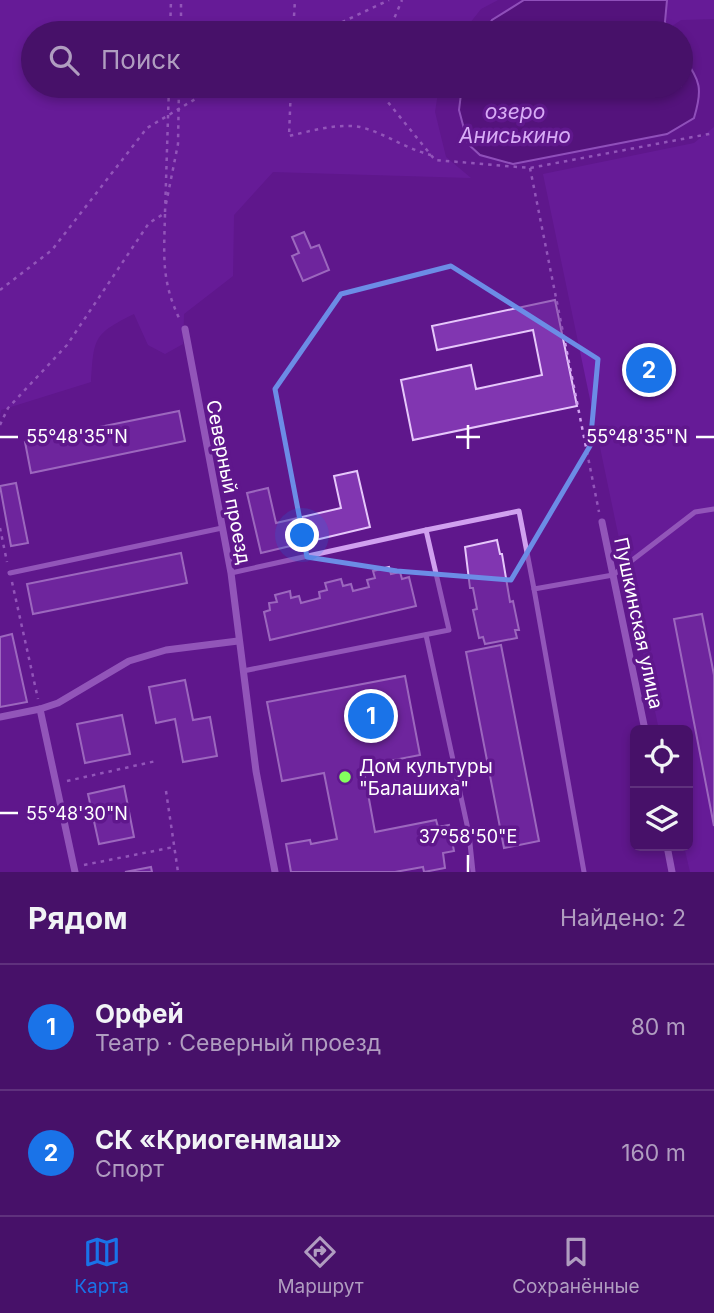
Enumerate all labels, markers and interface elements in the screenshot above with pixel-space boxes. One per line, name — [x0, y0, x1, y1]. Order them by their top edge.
search box — [21, 21, 693, 98]
icon: search — [45, 41, 83, 79]
text: Поиск — [101, 44, 180, 75]
water label: озеро Аниськино — [458, 99, 571, 148]
pin: 2 — [626, 344, 672, 396]
street label: Северный проезд — [201, 398, 256, 566]
text: 55°48'35"N — [26, 426, 128, 447]
text: 55°48'35"N — [586, 426, 688, 447]
your location — [285, 518, 319, 552]
street label: Пушкинская улица — [609, 535, 668, 711]
pin: 1 — [348, 690, 394, 742]
map controls — [630, 725, 693, 851]
button: locate — [630, 725, 693, 788]
place label: Дом культуры "Балашиха" — [359, 755, 493, 800]
marker: Дом культуры "Балашиха" — [337, 769, 353, 785]
button: layers — [630, 788, 693, 851]
text: 55°48'30"N — [26, 803, 128, 824]
text: 37°58'50"E — [419, 826, 517, 847]
text: Рядом — [28, 900, 128, 936]
text: Найдено: 2 — [560, 904, 686, 932]
text: Орфей — [95, 998, 184, 1029]
text: 1 — [46, 1013, 56, 1041]
text: 80 m — [631, 1013, 686, 1041]
text: Театр · Северный проезд — [95, 1029, 381, 1057]
text: СК «Криогенмаш» — [95, 1124, 342, 1155]
text: 2 — [44, 1139, 58, 1167]
text: 160 m — [621, 1139, 686, 1167]
text: Спорт — [95, 1155, 164, 1183]
tab: Карта — [74, 1233, 129, 1298]
tab: Маршрут — [277, 1233, 364, 1298]
tab: Сохранённые — [512, 1233, 640, 1298]

